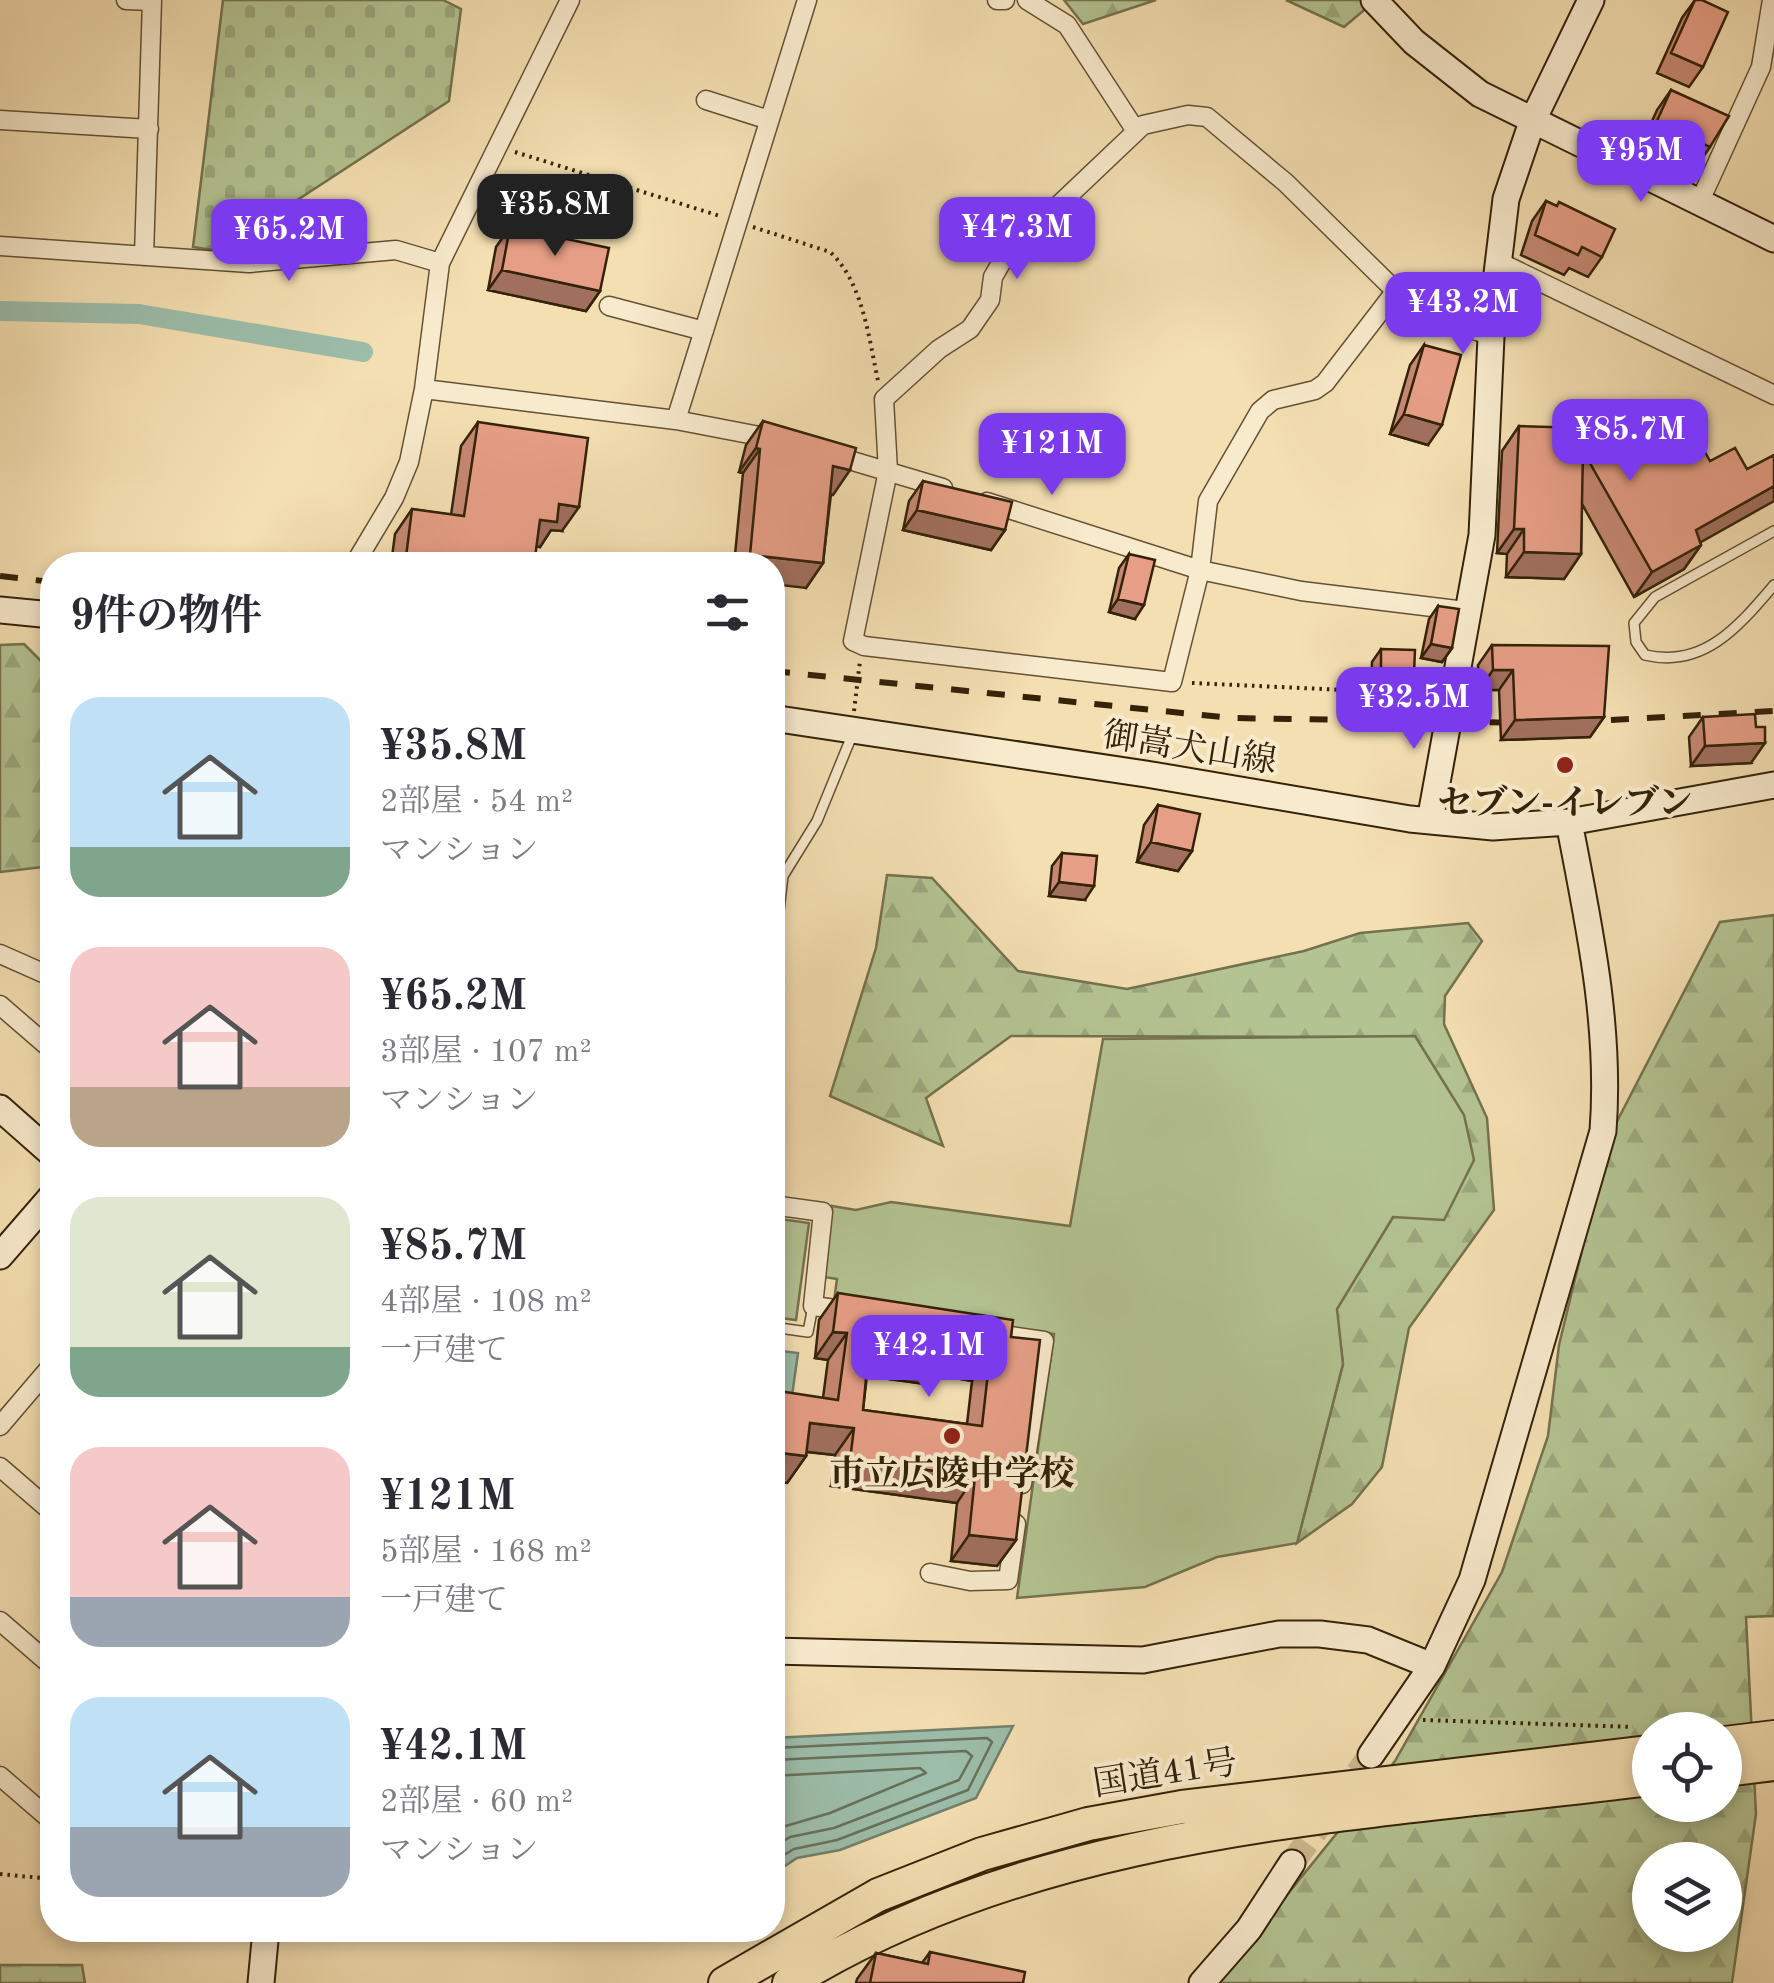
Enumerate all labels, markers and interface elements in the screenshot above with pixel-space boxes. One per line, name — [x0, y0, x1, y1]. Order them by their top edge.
pin: ¥95M — [1582, 120, 1700, 205]
text: ¥95M — [1599, 136, 1683, 168]
pin: ¥35.8M — [474, 174, 636, 259]
text: ¥35.8M — [499, 190, 611, 222]
pin: ¥47.3M — [936, 197, 1098, 282]
pin: ¥65.2M — [208, 199, 370, 284]
text: ¥47.3M — [961, 213, 1073, 245]
text: ¥65.2M — [233, 215, 345, 247]
pin: ¥43.2M — [1382, 272, 1544, 357]
text: ¥43.2M — [1407, 288, 1519, 320]
pin: ¥85.7M — [1549, 399, 1711, 484]
pin: ¥121M — [982, 413, 1122, 498]
text: ¥85.7M — [1574, 415, 1686, 447]
text: ¥121M — [1001, 429, 1103, 461]
icon: filters — [700, 585, 755, 640]
text: 9件の物件 — [70, 597, 262, 639]
pin: ¥32.5M — [1333, 667, 1495, 752]
text: ¥32.5M — [1358, 683, 1470, 715]
street label: 御嵩犬山線 — [1100, 716, 1279, 780]
text: ¥35.8M — [380, 727, 527, 769]
icon: home — [150, 737, 270, 857]
marker: セブン-イレブン — [1554, 754, 1576, 776]
place label: セブン-イレブン — [1437, 784, 1693, 822]
text: 2部屋 · 54 m² — [380, 787, 573, 819]
text: マンション — [380, 836, 539, 868]
text: ¥65.2M — [380, 977, 527, 1019]
icon: home — [150, 987, 270, 1107]
text: 3部屋 · 107 m² — [380, 1037, 592, 1069]
text: マンション — [380, 1086, 539, 1118]
text: ¥85.7M — [380, 1227, 527, 1269]
icon: home — [150, 1237, 270, 1357]
text: 4部屋 · 108 m² — [380, 1287, 592, 1319]
pin: ¥42.1M — [848, 1315, 1010, 1400]
text: ¥42.1M — [873, 1331, 985, 1363]
text: 一戸建て — [380, 1336, 508, 1368]
marker: 市立広陵中学校 — [941, 1425, 963, 1447]
place label: 市立広陵中学校 — [829, 1455, 1075, 1493]
text: ¥121M — [380, 1477, 515, 1519]
icon: home — [150, 1487, 270, 1607]
text: 5部屋 · 168 m² — [380, 1537, 592, 1569]
text: 一戸建て — [380, 1586, 508, 1618]
map controls — [1632, 1712, 1742, 1952]
button: locate — [1632, 1712, 1742, 1822]
text: ¥42.1M — [380, 1727, 527, 1769]
icon: home — [150, 1737, 270, 1857]
street label: 国道41号 — [1090, 1743, 1240, 1803]
text: 2部屋 · 60 m² — [380, 1787, 573, 1819]
text: マンション — [380, 1836, 539, 1868]
button: layers — [1632, 1842, 1742, 1952]

